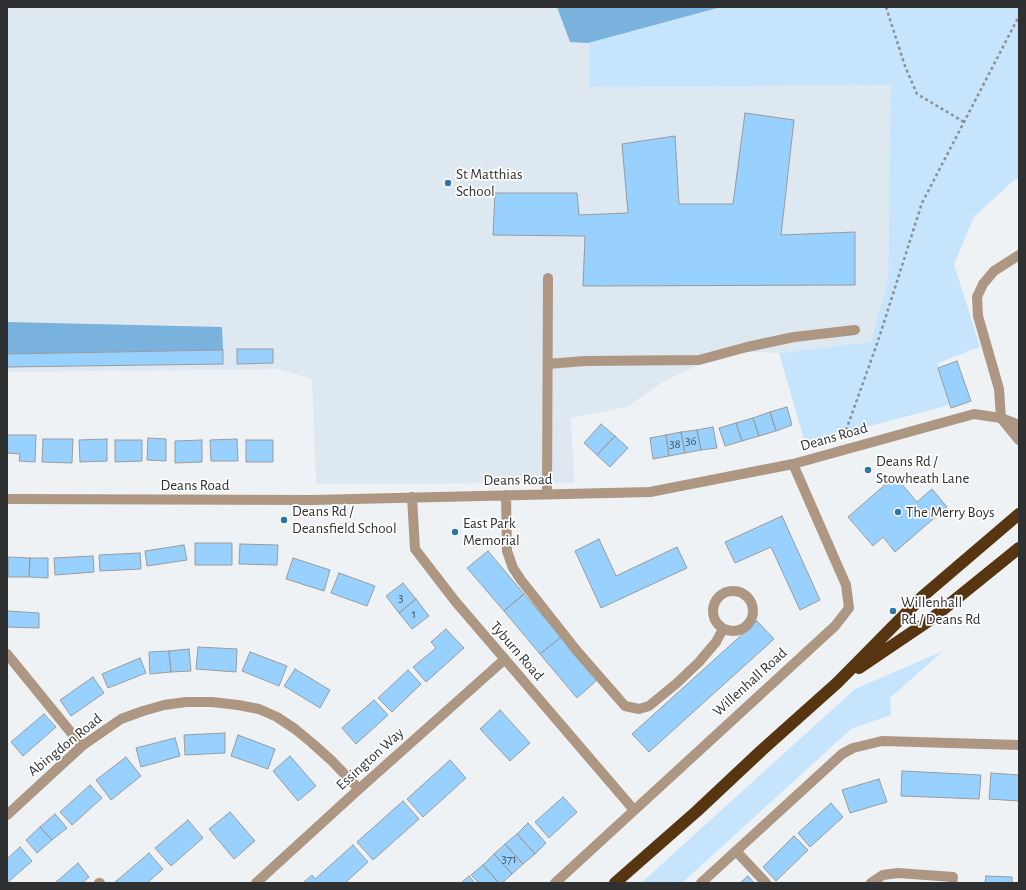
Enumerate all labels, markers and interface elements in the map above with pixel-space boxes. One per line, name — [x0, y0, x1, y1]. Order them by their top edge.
place label: St Matthias School — [456, 165, 522, 200]
marker: St Matthias School — [443, 178, 453, 188]
street label: Deans Road — [798, 419, 870, 455]
house number: 36 — [685, 433, 697, 449]
house number: 38 — [669, 436, 681, 452]
place label: Deans Rd / Stowheath Lane — [876, 452, 969, 487]
marker: Deans Rd / Stowheath Lane — [863, 465, 873, 475]
street label: Deans Road — [483, 470, 553, 490]
street label: Deans Road — [161, 476, 229, 494]
place label: Deans Rd / Deansfield School — [292, 502, 397, 537]
place label: The Merry Boys — [906, 503, 995, 521]
marker: The Merry Boys — [893, 507, 903, 517]
place label: East Park Memorial — [463, 514, 520, 549]
marker: Deans Rd / Deansfield School — [279, 515, 289, 525]
marker: East Park Memorial — [450, 527, 460, 537]
house number: 3 — [398, 590, 404, 606]
place label: Willenhall Rd / Deans Rd — [901, 593, 981, 628]
house number: 1 — [412, 606, 416, 622]
marker: Willenhall Rd / Deans Rd — [888, 606, 898, 616]
street label: Tyburn Road — [486, 618, 548, 684]
street label: Willenhall Road — [709, 644, 791, 720]
street label: Abingdon Road — [24, 710, 106, 780]
street label: Essington Way — [332, 724, 408, 794]
house number: 371 — [501, 851, 517, 867]

